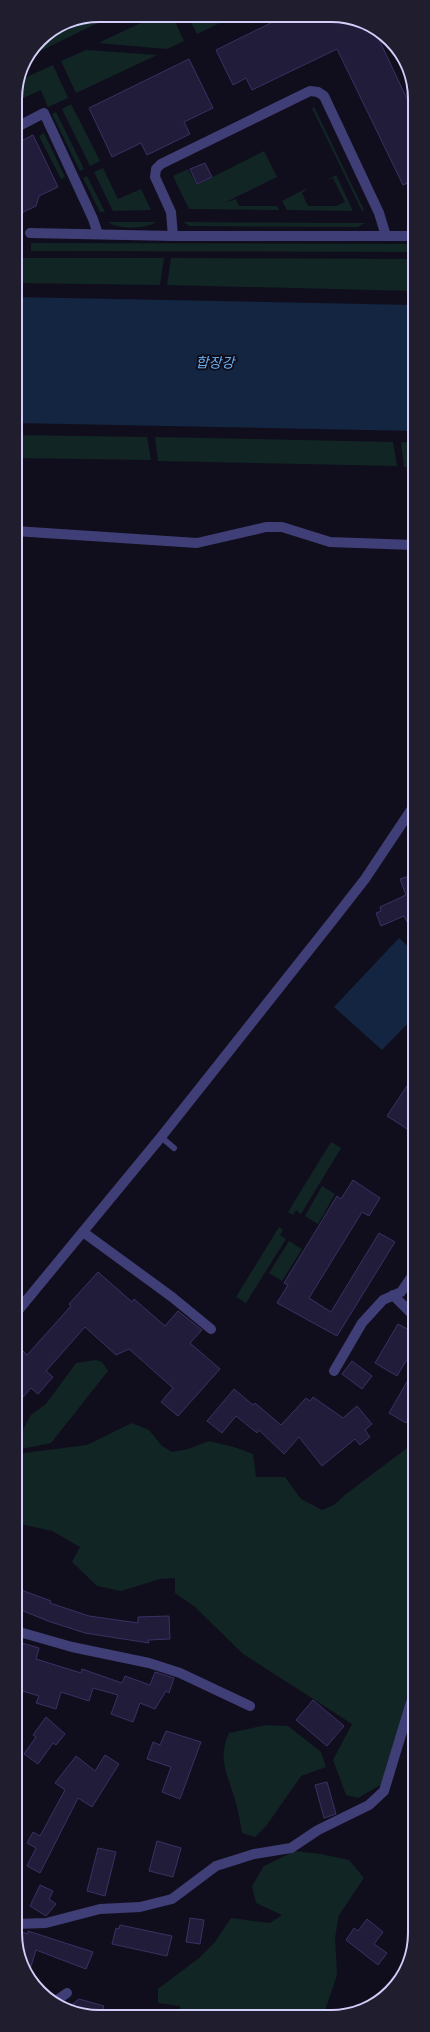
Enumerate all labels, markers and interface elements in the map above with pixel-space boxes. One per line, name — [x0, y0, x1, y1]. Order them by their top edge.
water label: 합장강 — [196, 353, 237, 371]

